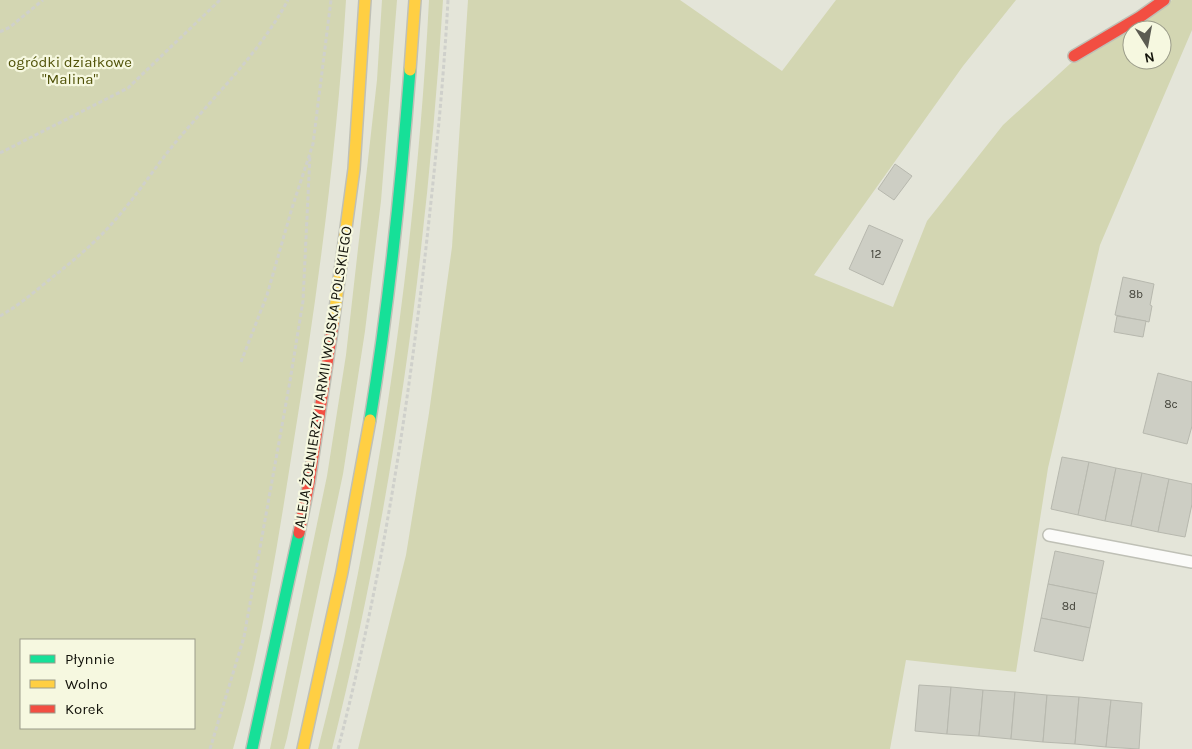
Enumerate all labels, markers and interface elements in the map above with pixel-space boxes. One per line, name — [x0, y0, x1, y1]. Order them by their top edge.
north arrow — [1122, 20, 1172, 70]
text: N — [1143, 48, 1156, 67]
park label: ogródki działkowe "Malina" — [8, 53, 132, 88]
street label: ALEJA ŻOŁNIERZY I ARMII WOJSKA POLSKIEGO — [290, 225, 356, 529]
house number: 12 — [871, 247, 882, 261]
house number: 8b — [1129, 287, 1143, 301]
house number: 8c — [1164, 397, 1178, 411]
house number: 8d — [1062, 599, 1076, 613]
legend — [20, 639, 195, 729]
text: Płynnie — [65, 650, 115, 668]
text: Wolno — [65, 675, 108, 693]
text: Korek — [65, 700, 104, 718]

